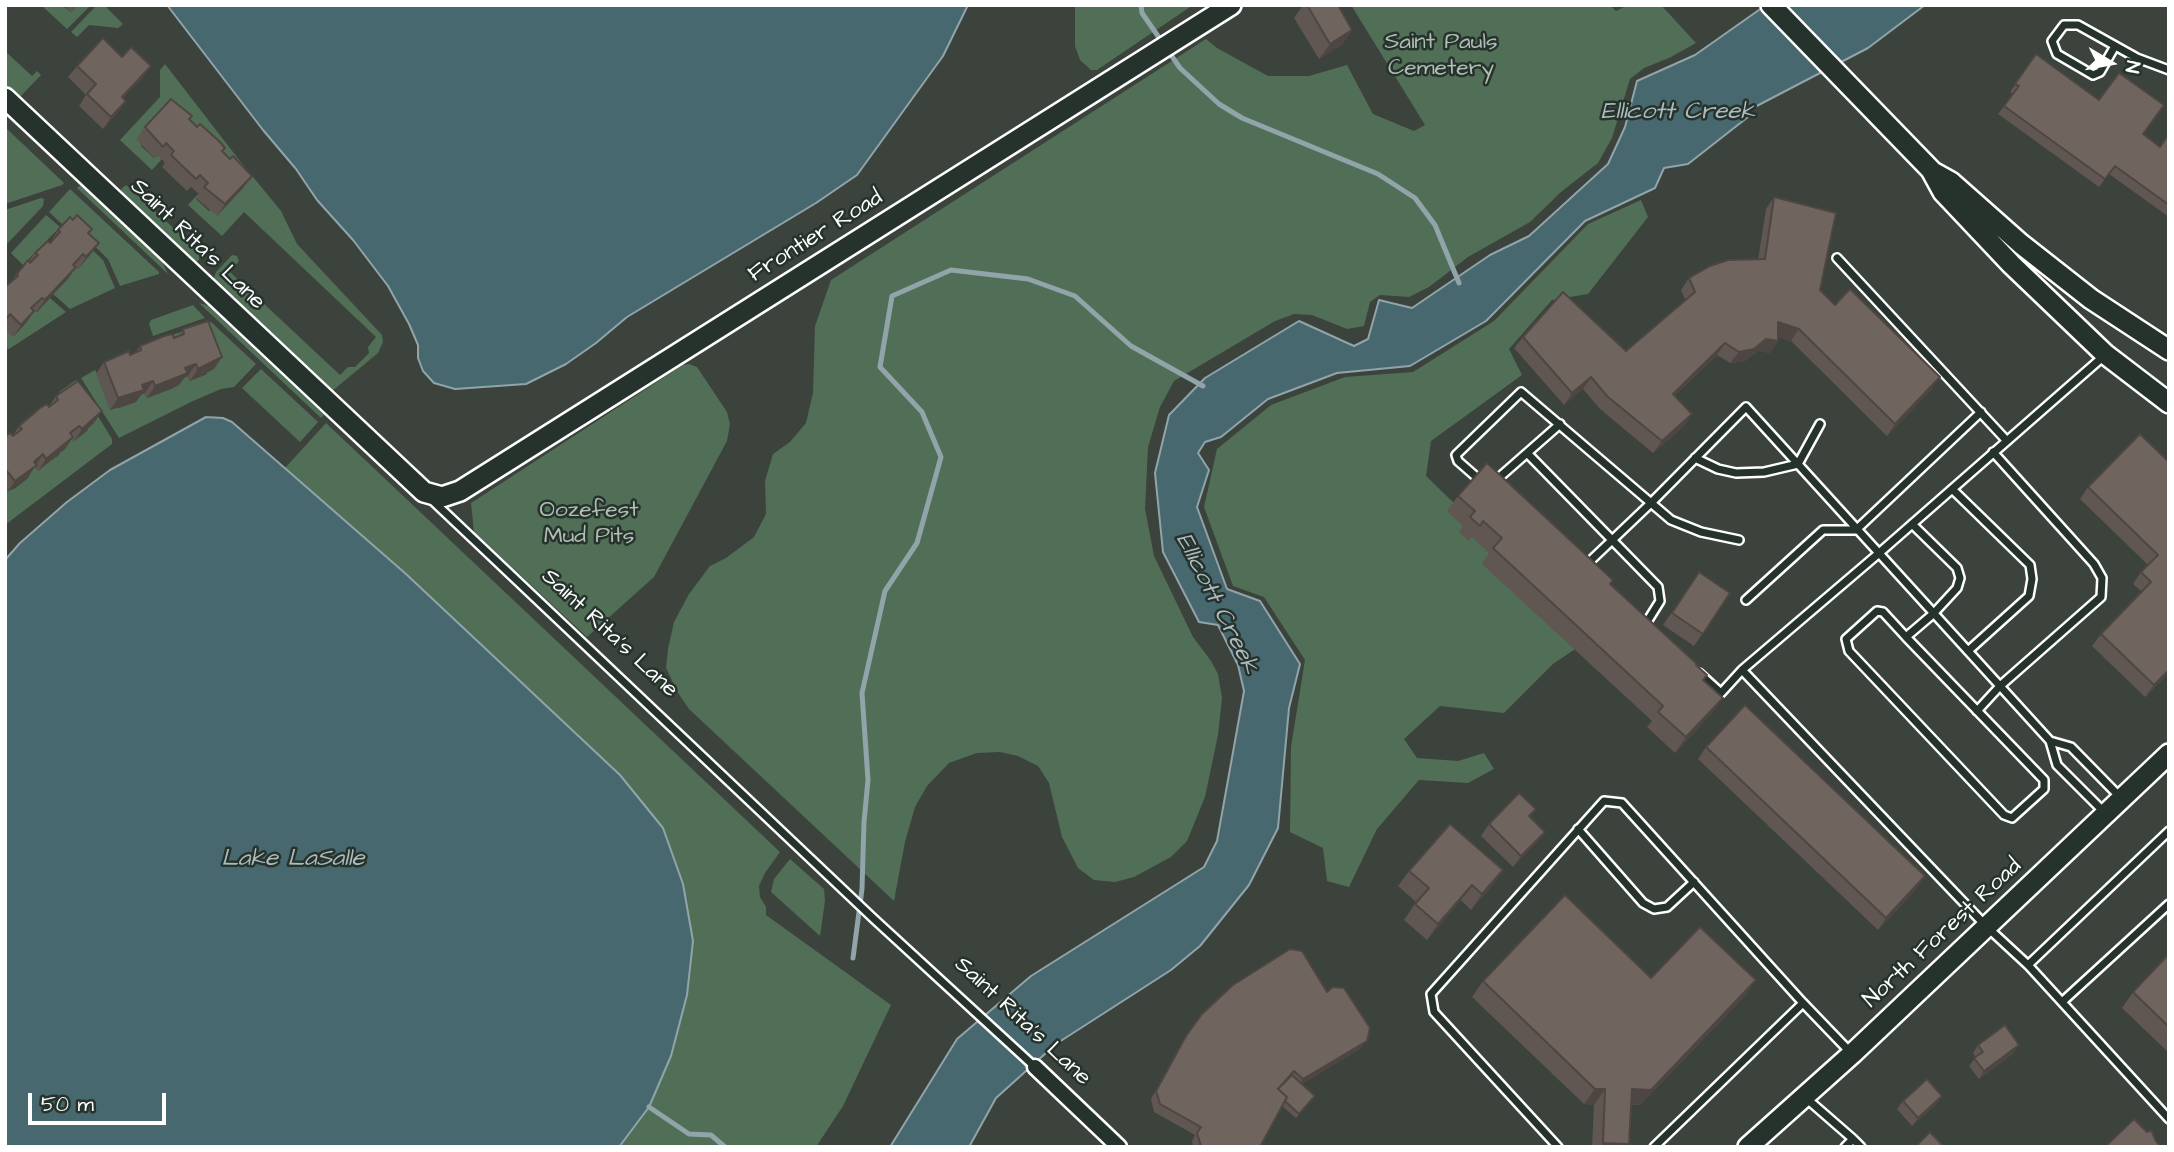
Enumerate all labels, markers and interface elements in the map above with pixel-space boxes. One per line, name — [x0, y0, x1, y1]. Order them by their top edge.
north arrow — [2076, 28, 2146, 98]
park label: Saint Pauls Cemetery — [1384, 29, 1498, 83]
text: N — [2118, 59, 2147, 75]
water label: Ellicott Creek — [1601, 99, 1755, 127]
street label: Saint Rita's Lane — [124, 174, 270, 316]
street label: Frontier Road — [744, 185, 888, 289]
park label: Oozefest Mud Pits — [539, 497, 639, 551]
water label: Ellicott Creek — [1168, 529, 1264, 679]
street label: Saint Rita's Lane — [535, 564, 683, 704]
water label: Lake LaSalle — [221, 846, 365, 874]
street label: North Forest Road — [1858, 853, 2028, 1015]
street label: Saint Rita's Lane — [948, 952, 1096, 1092]
scale bar — [32, 1078, 170, 1122]
text: 50 m — [41, 1090, 94, 1119]

